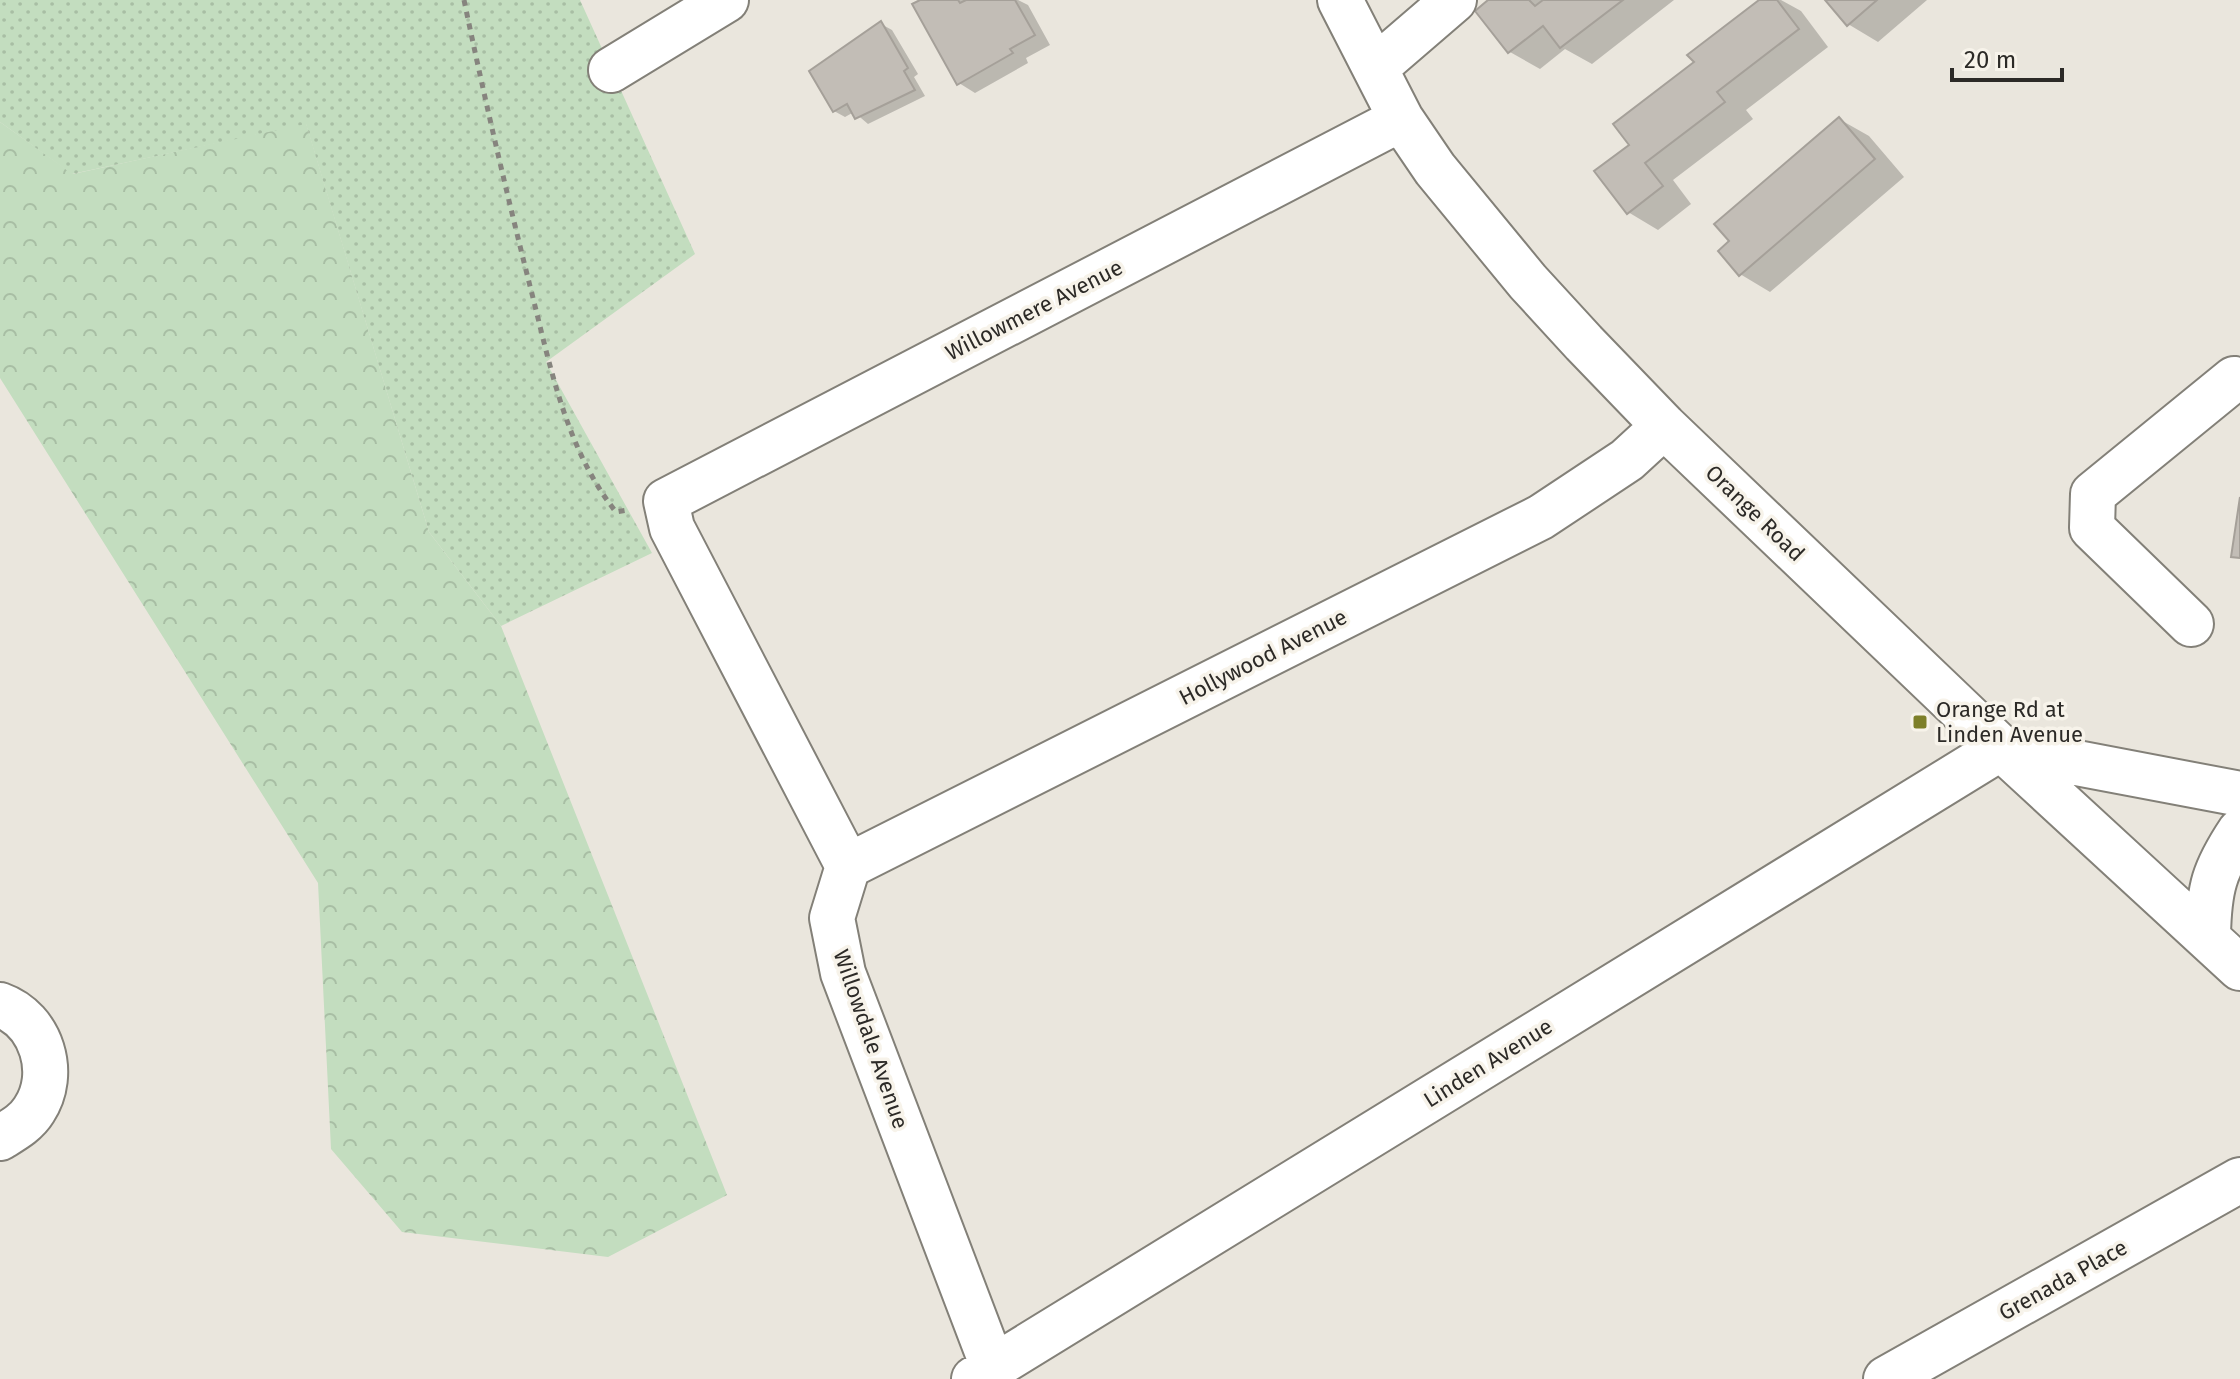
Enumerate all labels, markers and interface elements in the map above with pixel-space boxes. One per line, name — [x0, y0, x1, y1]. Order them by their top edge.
scale bar — [1952, 32, 2062, 82]
text: 20 m — [1964, 46, 2016, 74]
street label: Willowmere Avenue — [941, 254, 1127, 366]
street label: Orange Road — [1700, 459, 1810, 567]
street label: Hollywood Avenue — [1175, 603, 1351, 711]
place label: Orange Rd at Linden Avenue — [1936, 696, 2083, 748]
marker: Orange Rd at Linden Avenue — [1911, 713, 1929, 731]
street label: Willowdale Avenue — [828, 946, 914, 1132]
street label: Linden Avenue — [1419, 1013, 1557, 1113]
street label: Grenada Place — [1994, 1234, 2132, 1326]

